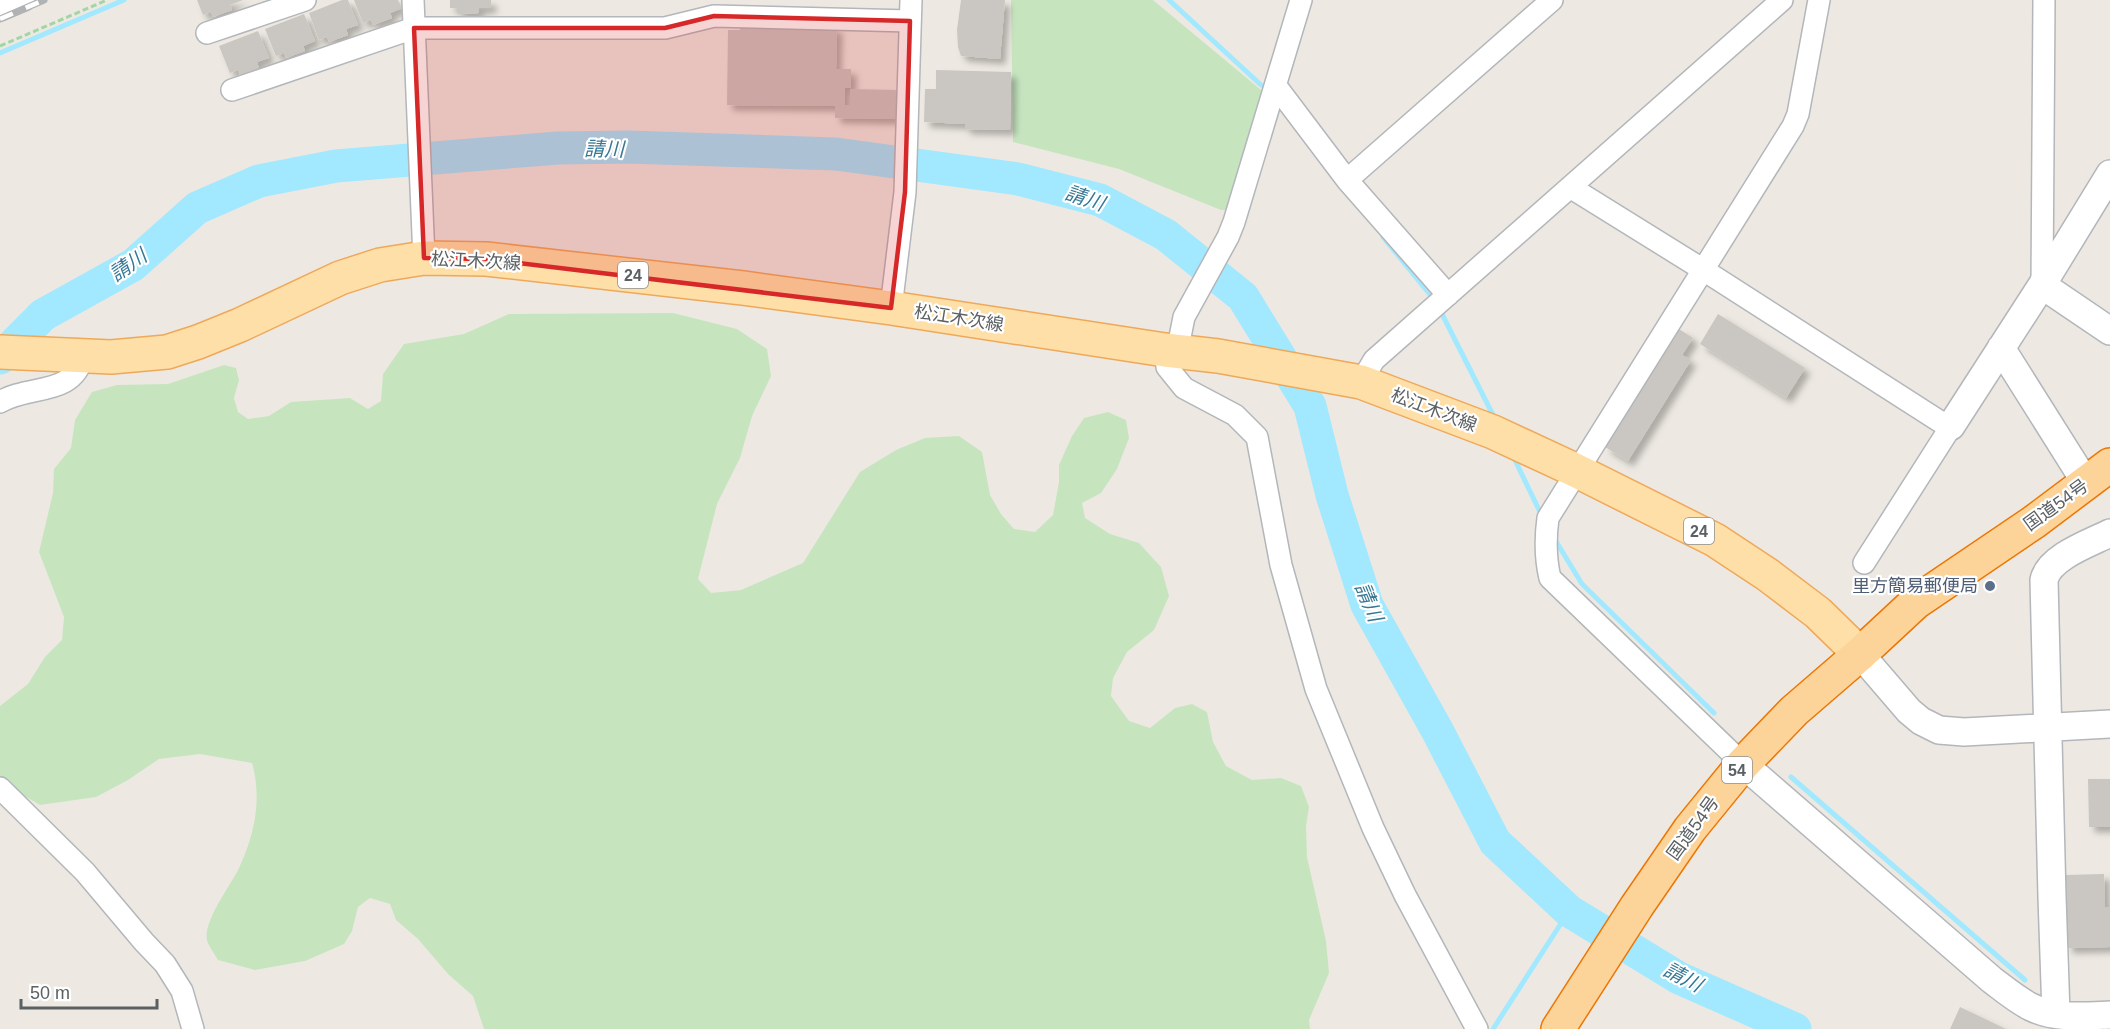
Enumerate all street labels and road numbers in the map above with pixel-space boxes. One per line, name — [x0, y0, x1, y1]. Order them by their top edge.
street label: 松江木次線 — [431, 249, 521, 273]
road number: 24 — [618, 262, 648, 288]
street label: 松江木次線 — [913, 301, 1005, 335]
street label: 松江木次線 — [1388, 385, 1480, 435]
street label: 国道54号 — [2020, 475, 2092, 535]
road number: 24 — [1684, 518, 1714, 544]
road number: 54 — [1722, 757, 1752, 783]
street label: 国道54号 — [1663, 792, 1723, 864]

